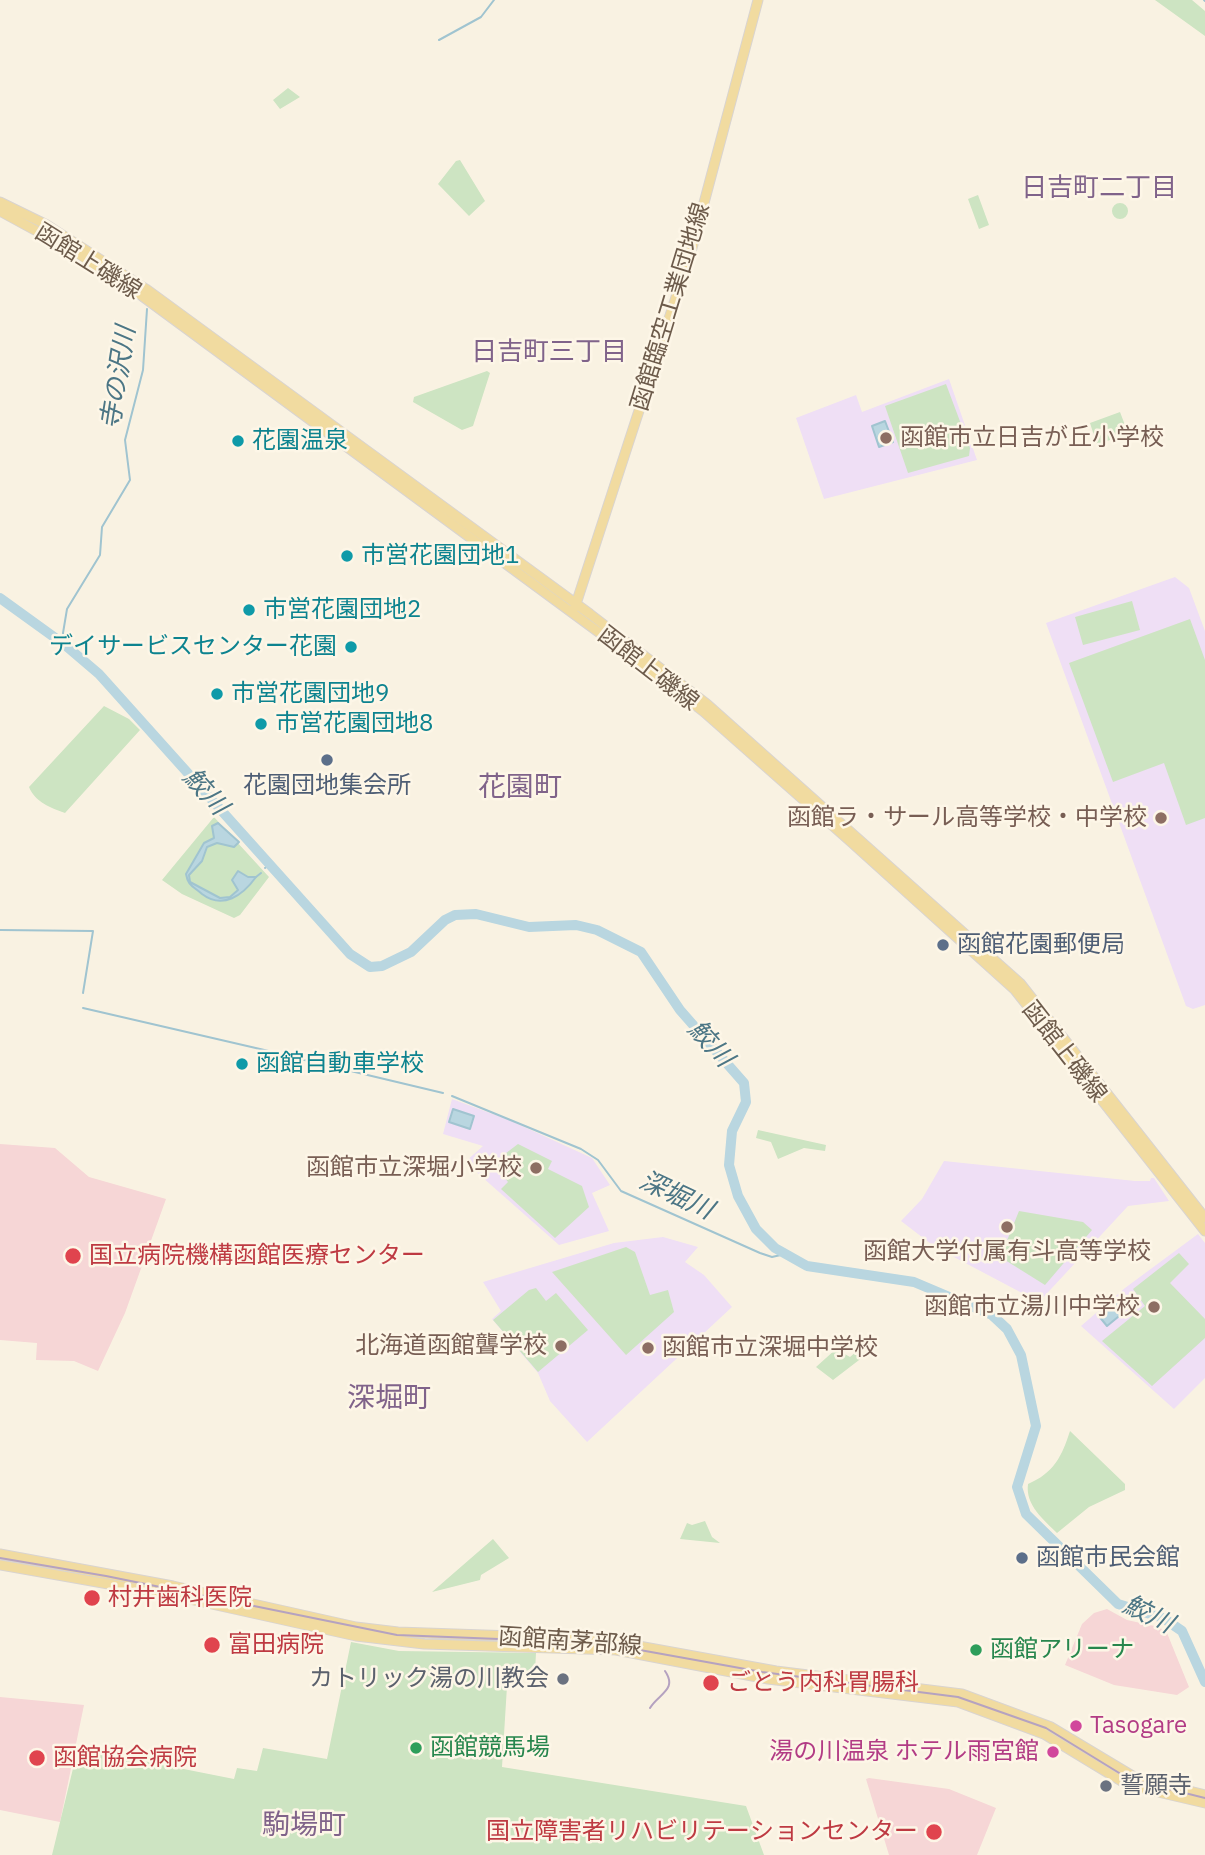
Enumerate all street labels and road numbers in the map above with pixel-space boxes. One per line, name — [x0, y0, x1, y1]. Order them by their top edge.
street label: 函館臨空工業団地線 — [626, 200, 716, 414]
street label: 函館上磯線 — [29, 218, 147, 306]
street label: 函館上磯線 — [592, 621, 704, 717]
street label: 函館上磯線 — [1016, 996, 1112, 1108]
street label: 函館南茅部線 — [497, 1623, 643, 1661]

